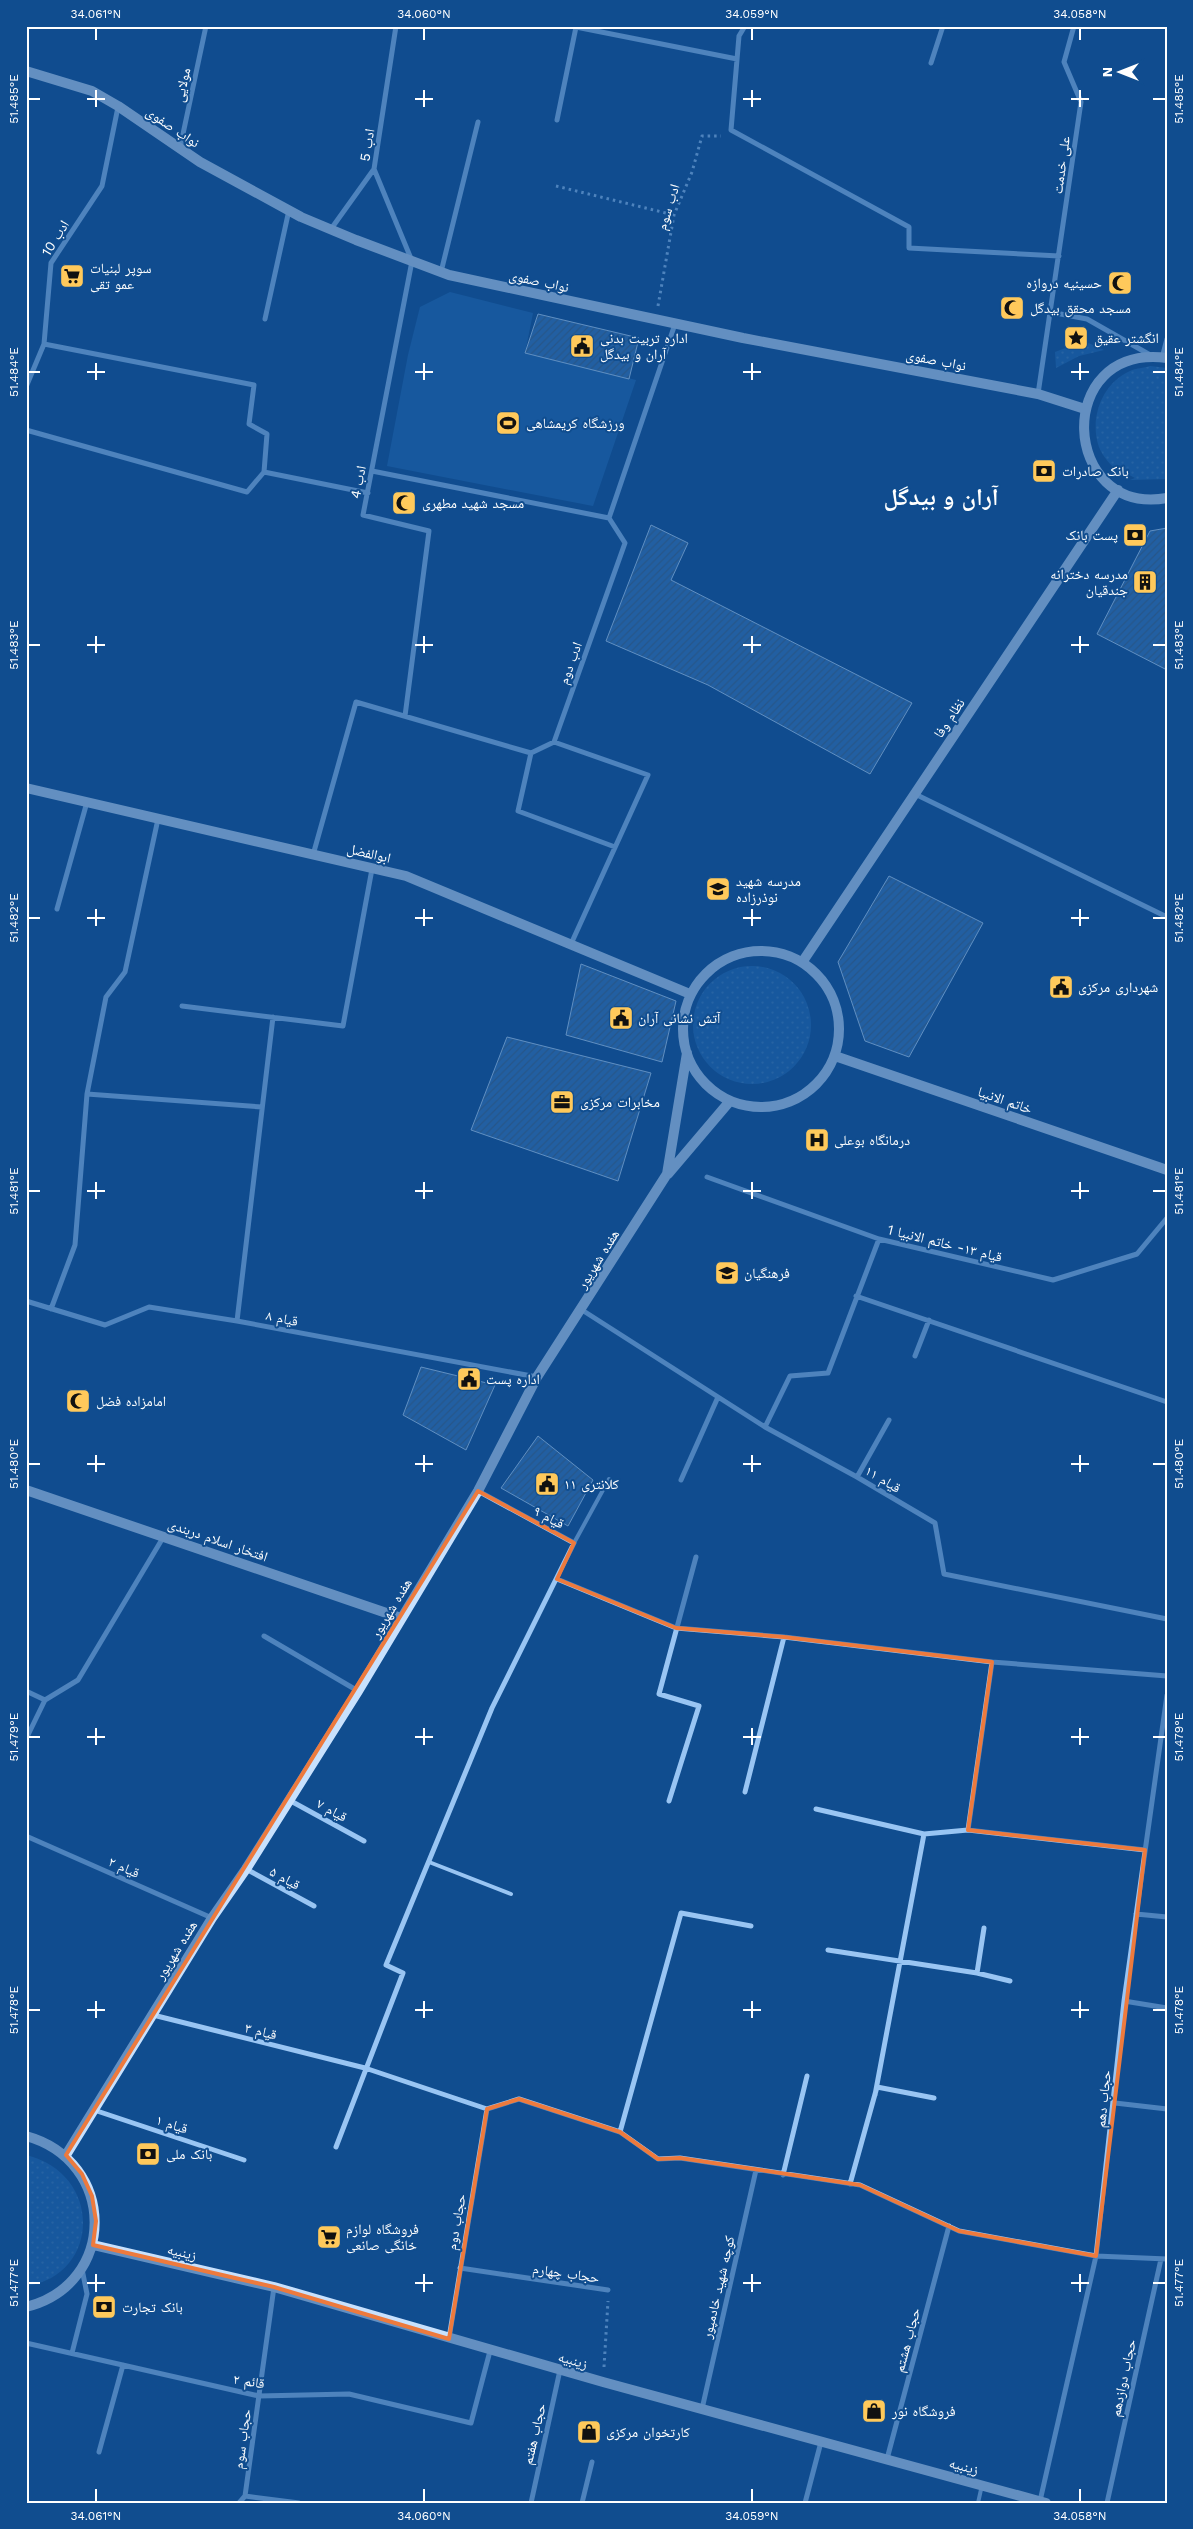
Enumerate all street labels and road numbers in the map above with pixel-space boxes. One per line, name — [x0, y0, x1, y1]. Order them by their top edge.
street label: مولایی — [171, 66, 194, 104]
street label: نواب صفوی — [143, 103, 203, 152]
street label: ادب 5 — [357, 128, 378, 163]
street label: علی خدمت — [1049, 135, 1074, 195]
street label: ادب سوم — [653, 182, 684, 233]
street label: ادب 10 — [38, 217, 72, 259]
street label: نواب صفوی — [507, 267, 571, 296]
street label: نواب صفوی — [904, 346, 968, 375]
street label: ادب 4 — [347, 464, 369, 500]
street label: ادب دوم — [555, 640, 587, 687]
street label: نظام وفا — [930, 695, 970, 742]
street label: ابوالفضل — [345, 840, 393, 867]
street label: خاتم الانبیا — [975, 1083, 1034, 1119]
street label: قیام ۱۳- خاتم الانبیا 1 — [886, 1221, 1004, 1267]
street label: هفده شهریور — [573, 1227, 623, 1293]
street label: قیام ۸ — [264, 1307, 300, 1331]
street label: قیام ۱۱ — [861, 1462, 904, 1498]
street label: قیام ۹ — [530, 1502, 567, 1533]
street label: افتخار اسلام دربندی — [165, 1515, 270, 1566]
street label: هفده شهریور — [366, 1575, 416, 1642]
street label: قیام ۷ — [313, 1795, 350, 1827]
street label: قیام ۲ — [105, 1853, 142, 1883]
street label: قیام ۵ — [266, 1863, 303, 1895]
street label: هفده شهریور — [151, 1918, 201, 1984]
street label: قیام ۳ — [243, 2019, 279, 2045]
street label: حجاب دهم — [1092, 2069, 1116, 2129]
street label: قیام ۱ — [154, 2111, 190, 2139]
street label: حجاب دوم — [443, 2193, 471, 2252]
street label: کوچه شهید خادمپور — [698, 2234, 739, 2341]
street label: زینبیه — [165, 2241, 198, 2264]
street label: حجاب چهارم — [531, 2260, 601, 2288]
street label: حجاب هشتم — [891, 2306, 925, 2375]
street label: حجاب دوازدهم — [1107, 2338, 1141, 2419]
street label: زینبیه — [556, 2348, 590, 2373]
street label: قائم ۲ — [232, 2371, 266, 2393]
street label: حجاب هفتم — [519, 2402, 551, 2467]
street label: حجاب سوم — [230, 2408, 256, 2470]
street label: زینبیه — [947, 2454, 980, 2479]

